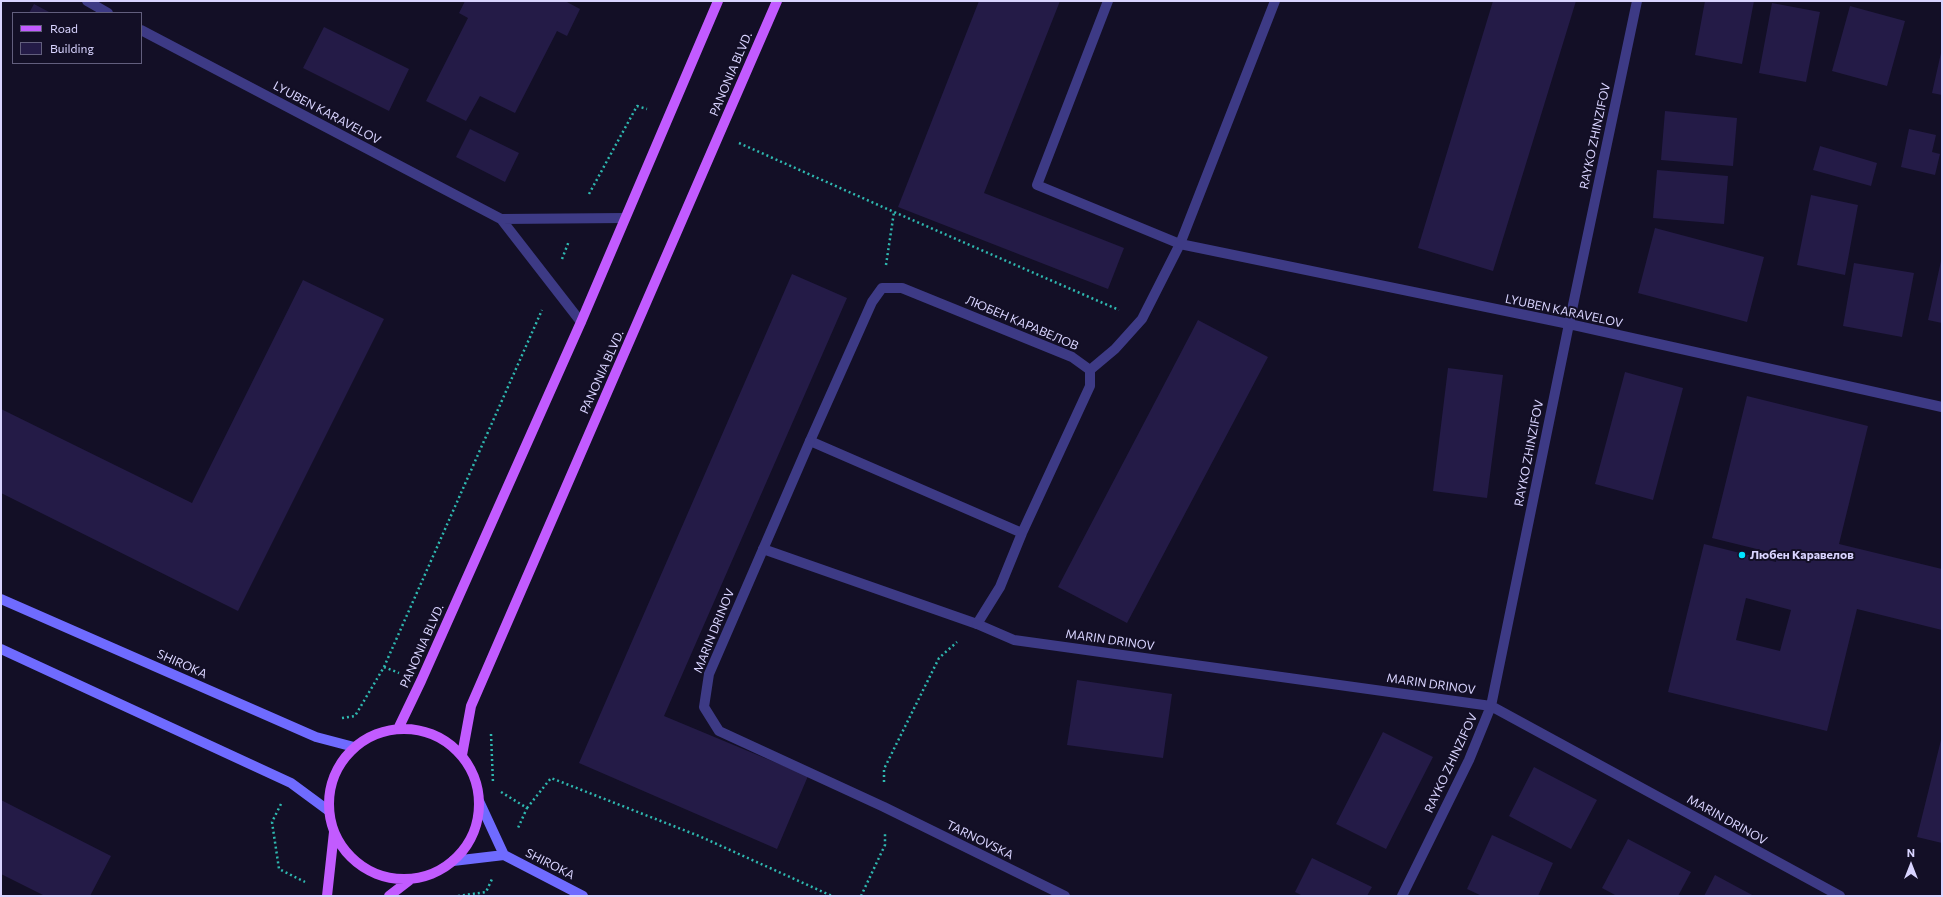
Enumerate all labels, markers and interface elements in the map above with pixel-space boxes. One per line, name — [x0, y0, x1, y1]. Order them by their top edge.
legend — [12, 12, 142, 64]
text: Road — [50, 21, 78, 35]
street label: PANONIA BLVD. — [707, 30, 755, 118]
text: Building — [50, 41, 94, 55]
street label: LYUBEN KARAVELOV — [271, 78, 383, 148]
street label: RAYKO ZHINZIFOV — [1577, 82, 1613, 190]
street label: LYUBEN KARAVELOV — [1504, 291, 1624, 331]
street label: ЛЮБЕН КАРАВЕЛОВ — [964, 293, 1080, 353]
street label: PANONIA BLVD. — [577, 328, 627, 416]
street label: RAYKO ZHINZIFOV — [1512, 398, 1546, 508]
place label: Любен Каравелов — [1750, 548, 1854, 562]
marker: Любен Каравелов — [1737, 550, 1747, 560]
street label: MARIN DRINOV — [691, 587, 737, 675]
street label: PANONIA BLVD. — [397, 602, 447, 690]
street label: MARIN DRINOV — [1065, 627, 1155, 653]
street label: SHIROKA — [155, 647, 209, 681]
street label: MARIN DRINOV — [1386, 671, 1476, 697]
street label: RAYKO ZHINZIFOV — [1422, 711, 1480, 815]
street label: MARIN DRINOV — [1684, 792, 1770, 848]
street label: TARNOVSKA — [944, 818, 1016, 862]
street label: SHIROKA — [523, 845, 577, 883]
north arrow — [1891, 845, 1931, 885]
text: N — [1907, 846, 1915, 859]

